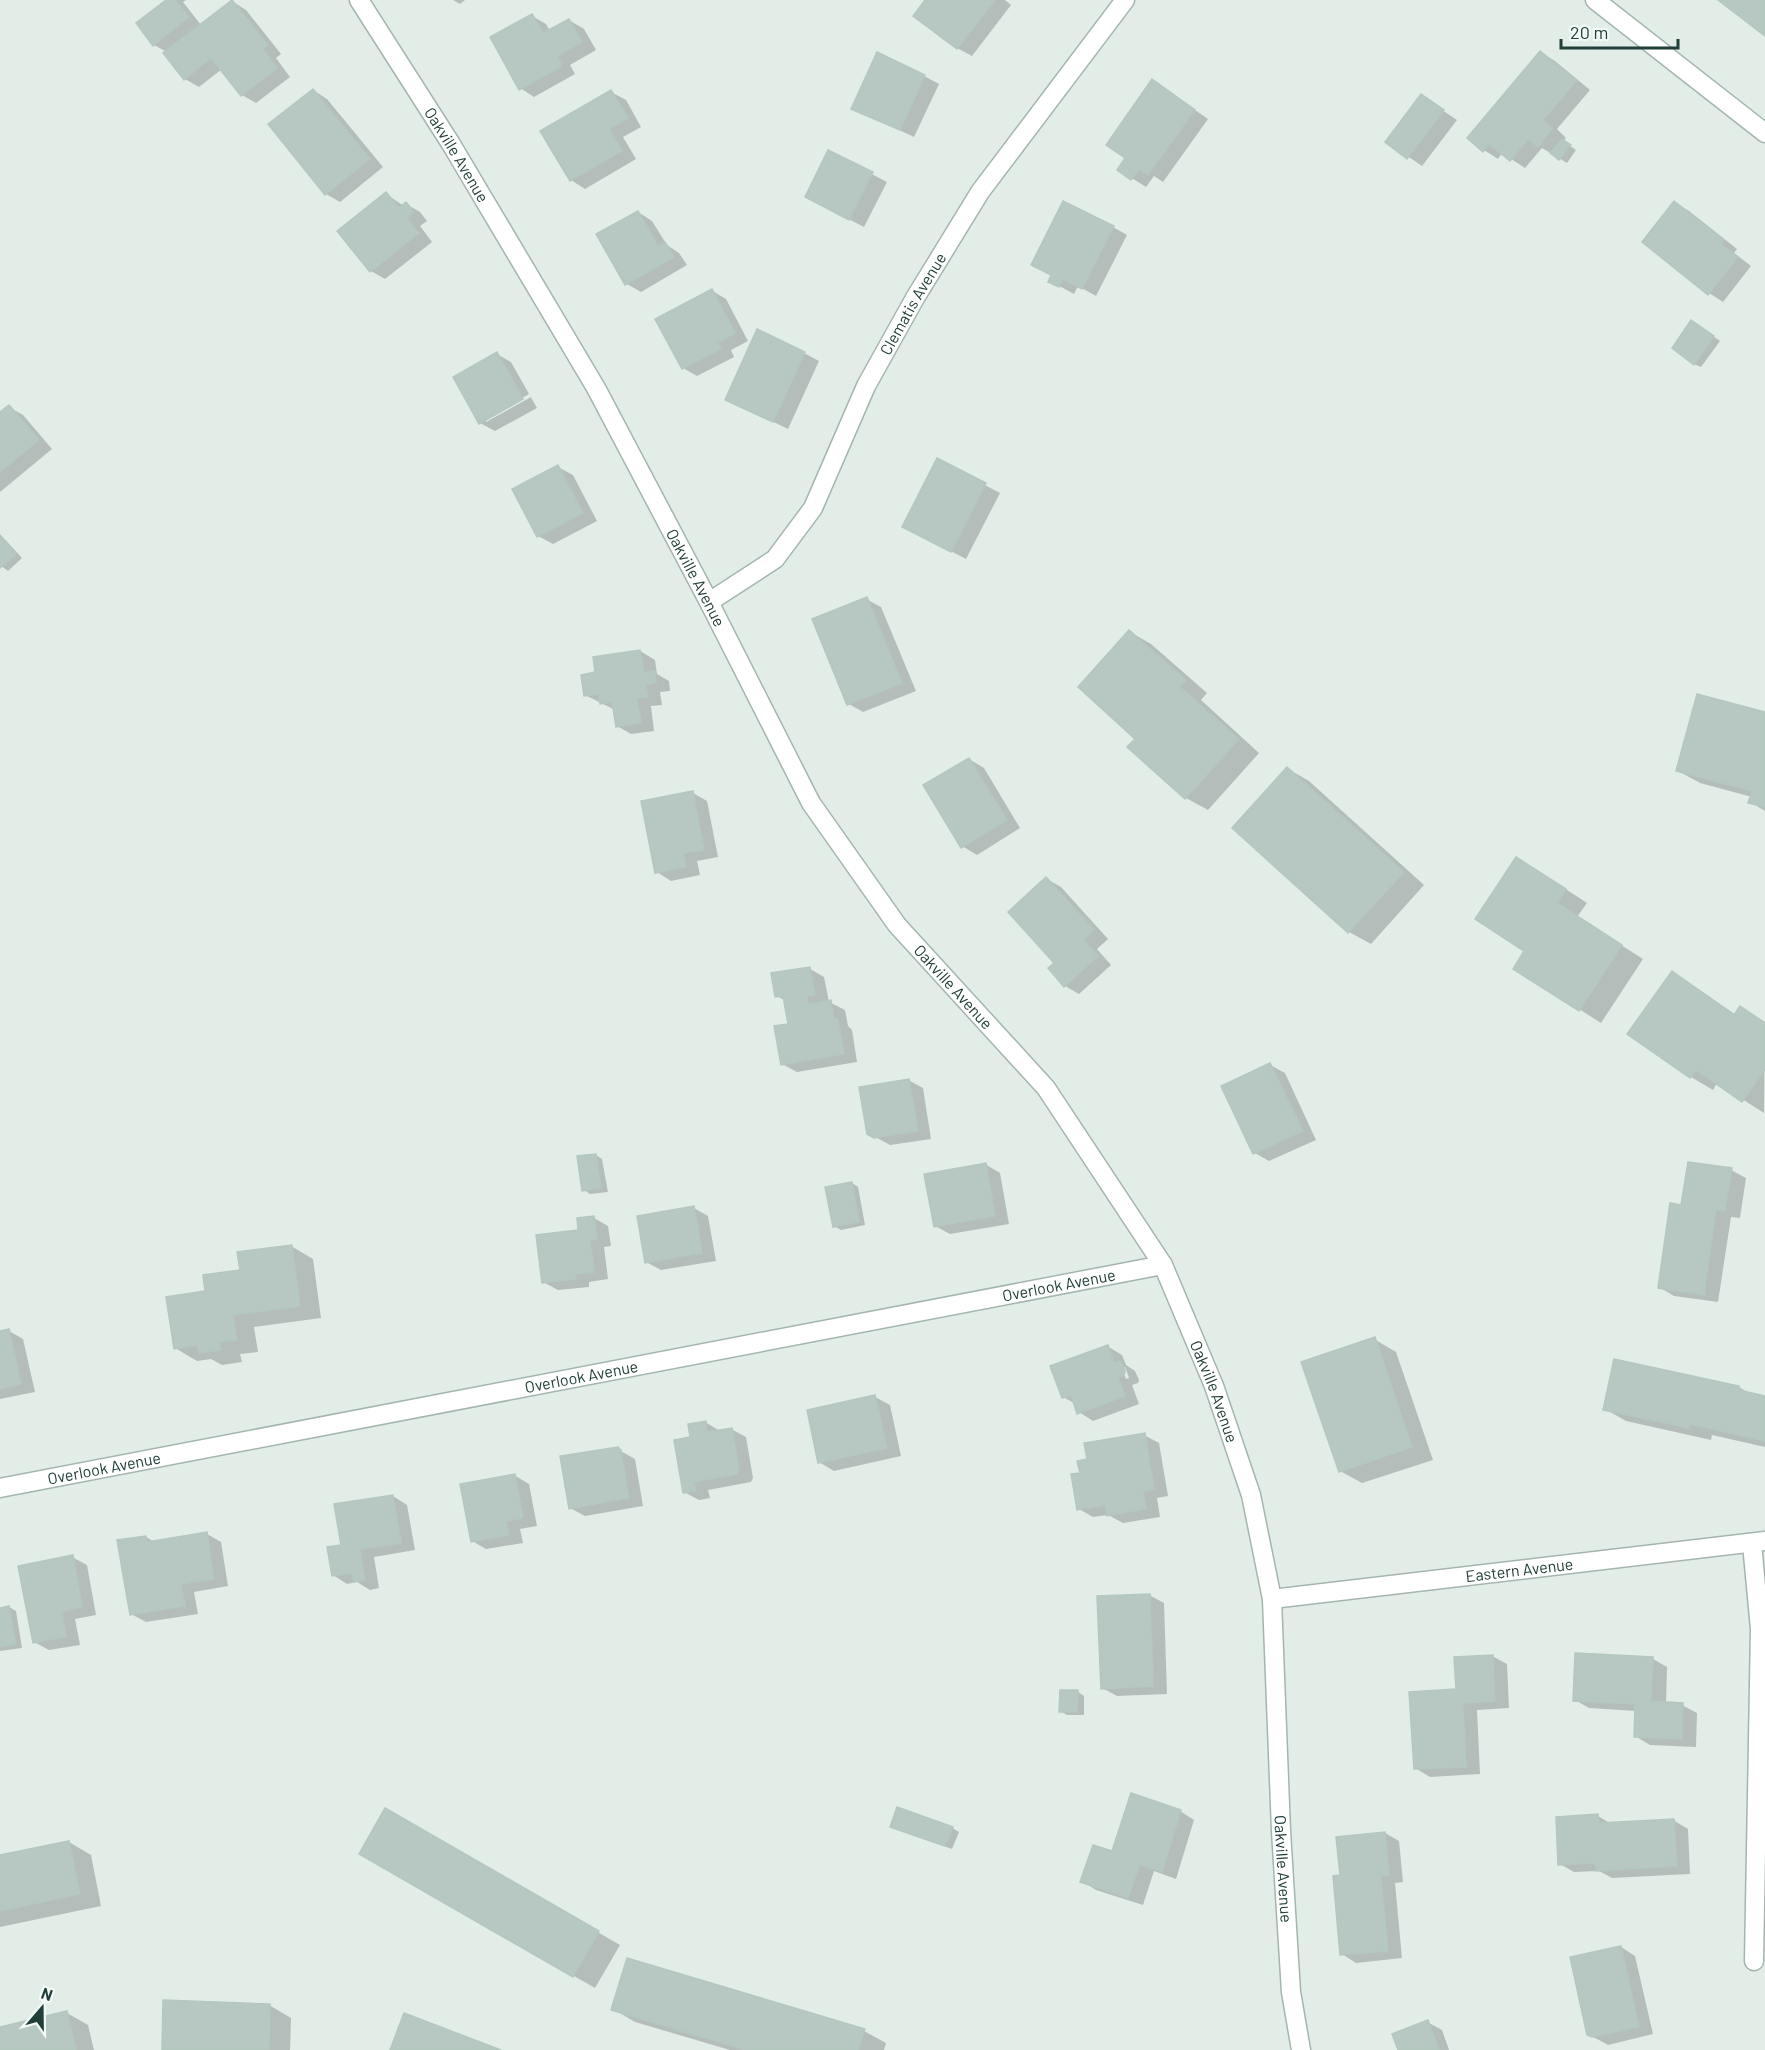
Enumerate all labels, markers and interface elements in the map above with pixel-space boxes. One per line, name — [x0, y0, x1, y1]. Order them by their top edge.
scale bar — [1561, 12, 1678, 50]
text: 20 m — [1570, 21, 1608, 43]
street label: Oakville Avenue — [421, 103, 493, 205]
street label: Clematis Avenue — [875, 249, 950, 358]
street label: Oakville Avenue — [663, 525, 730, 629]
street label: Oakville Avenue — [910, 940, 997, 1033]
street label: Overlook Avenue — [1000, 1264, 1117, 1305]
street label: Oakville Avenue — [1187, 1337, 1242, 1445]
street label: Overlook Avenue — [523, 1356, 640, 1396]
street label: Overlook Avenue — [46, 1447, 162, 1488]
street label: Eastern Avenue — [1464, 1554, 1574, 1585]
street label: Oakville Avenue — [1271, 1815, 1297, 1923]
north arrow — [12, 1978, 72, 2038]
text: N — [39, 1983, 56, 2004]

